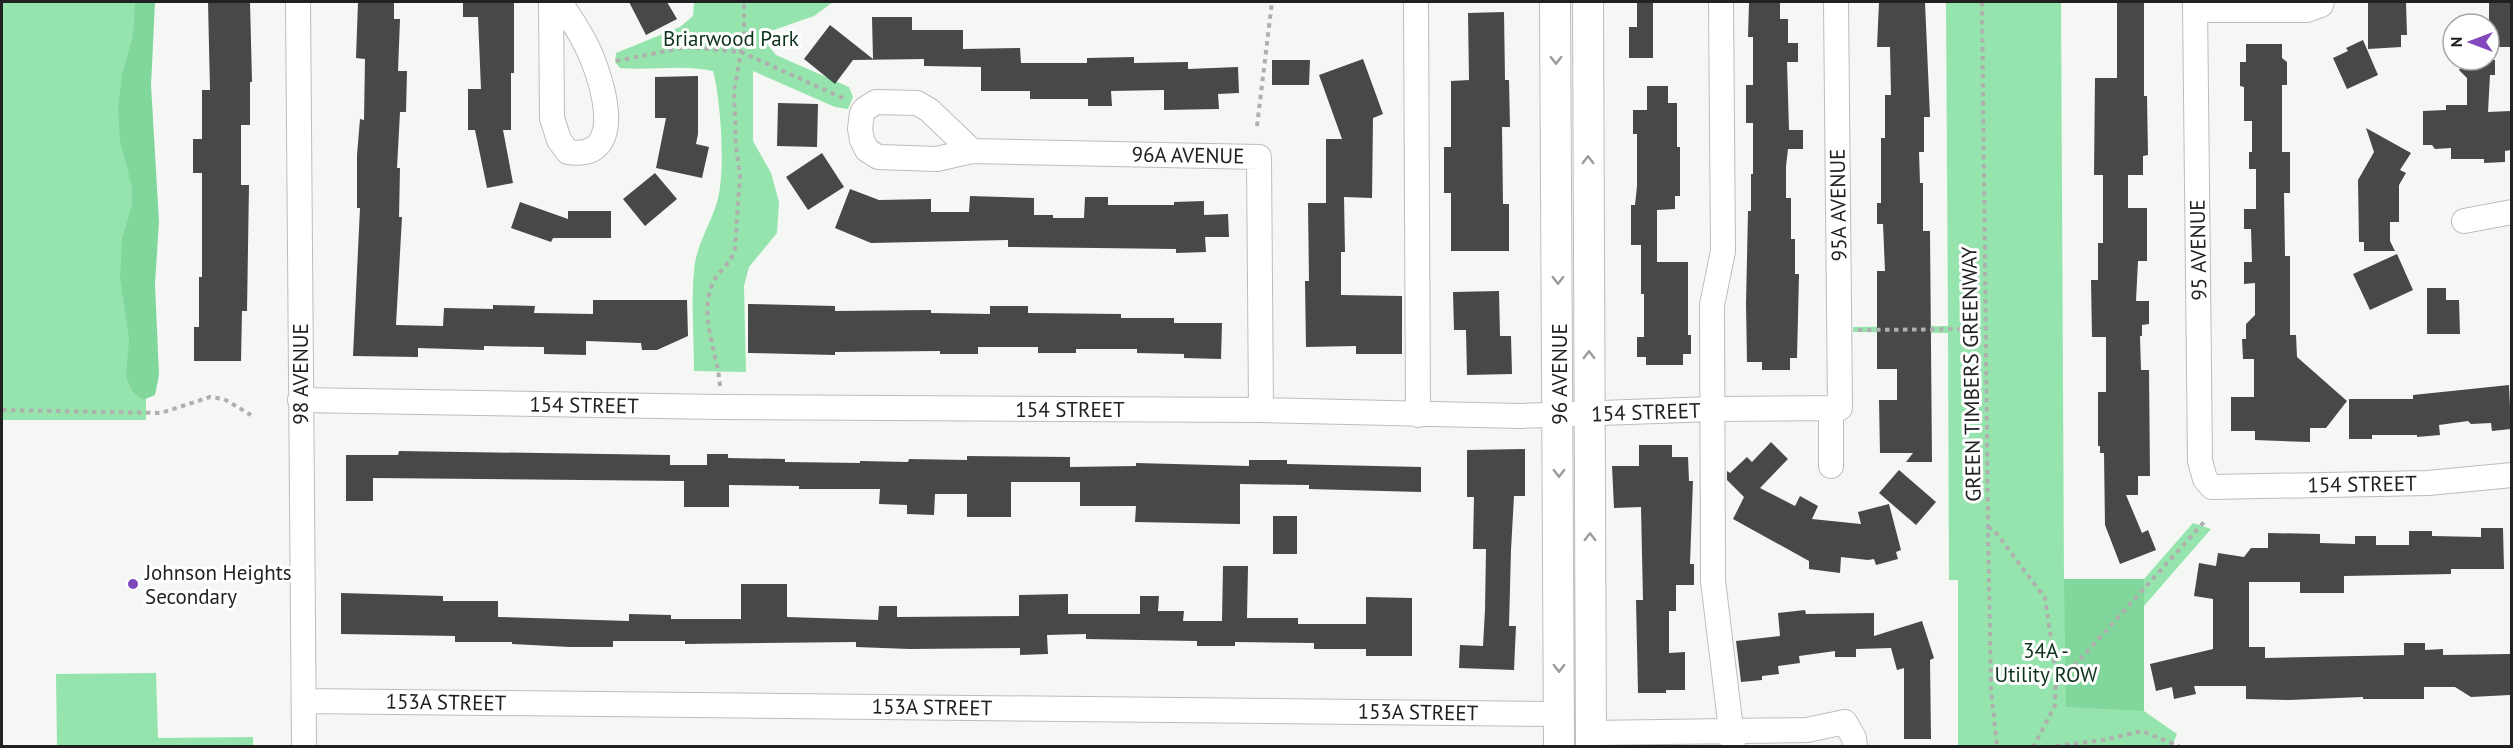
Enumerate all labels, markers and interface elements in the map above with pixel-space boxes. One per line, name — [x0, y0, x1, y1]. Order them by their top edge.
north arrow — [2441, 12, 2501, 72]
park label: Briarwood Park — [663, 25, 799, 52]
text: N — [2446, 37, 2466, 47]
one-way arrow — [1550, 55, 1562, 64]
street label: 96A AVENUE — [1131, 141, 1245, 169]
street label: 95A AVENUE — [1824, 148, 1852, 262]
one-way arrow — [1582, 156, 1594, 165]
street label: 95 AVENUE — [2184, 199, 2212, 301]
street label: GREEN TIMBERS GREENWAY — [1955, 246, 1987, 502]
one-way arrow — [1552, 275, 1564, 284]
street label: 98 AVENUE — [287, 323, 314, 425]
street label: 96 AVENUE — [1546, 323, 1573, 425]
one-way arrow — [1583, 351, 1595, 360]
street label: 154 STREET — [529, 391, 639, 419]
street label: 154 STREET — [1015, 396, 1125, 423]
street label: 154 STREET — [1591, 397, 1701, 427]
one-way arrow — [1553, 469, 1565, 478]
street label: 154 STREET — [2307, 470, 2417, 498]
one-way arrow — [1584, 533, 1596, 542]
place label: Johnson Heights Secondary — [144, 559, 292, 610]
marker: Johnson Heights Secondary — [126, 577, 140, 591]
park label: 34A - Utility ROW — [1995, 637, 2098, 688]
one-way arrow — [1553, 664, 1565, 673]
street label: 153A STREET — [385, 687, 507, 717]
street label: 153A STREET — [871, 692, 993, 722]
street label: 153A STREET — [1357, 697, 1479, 727]

